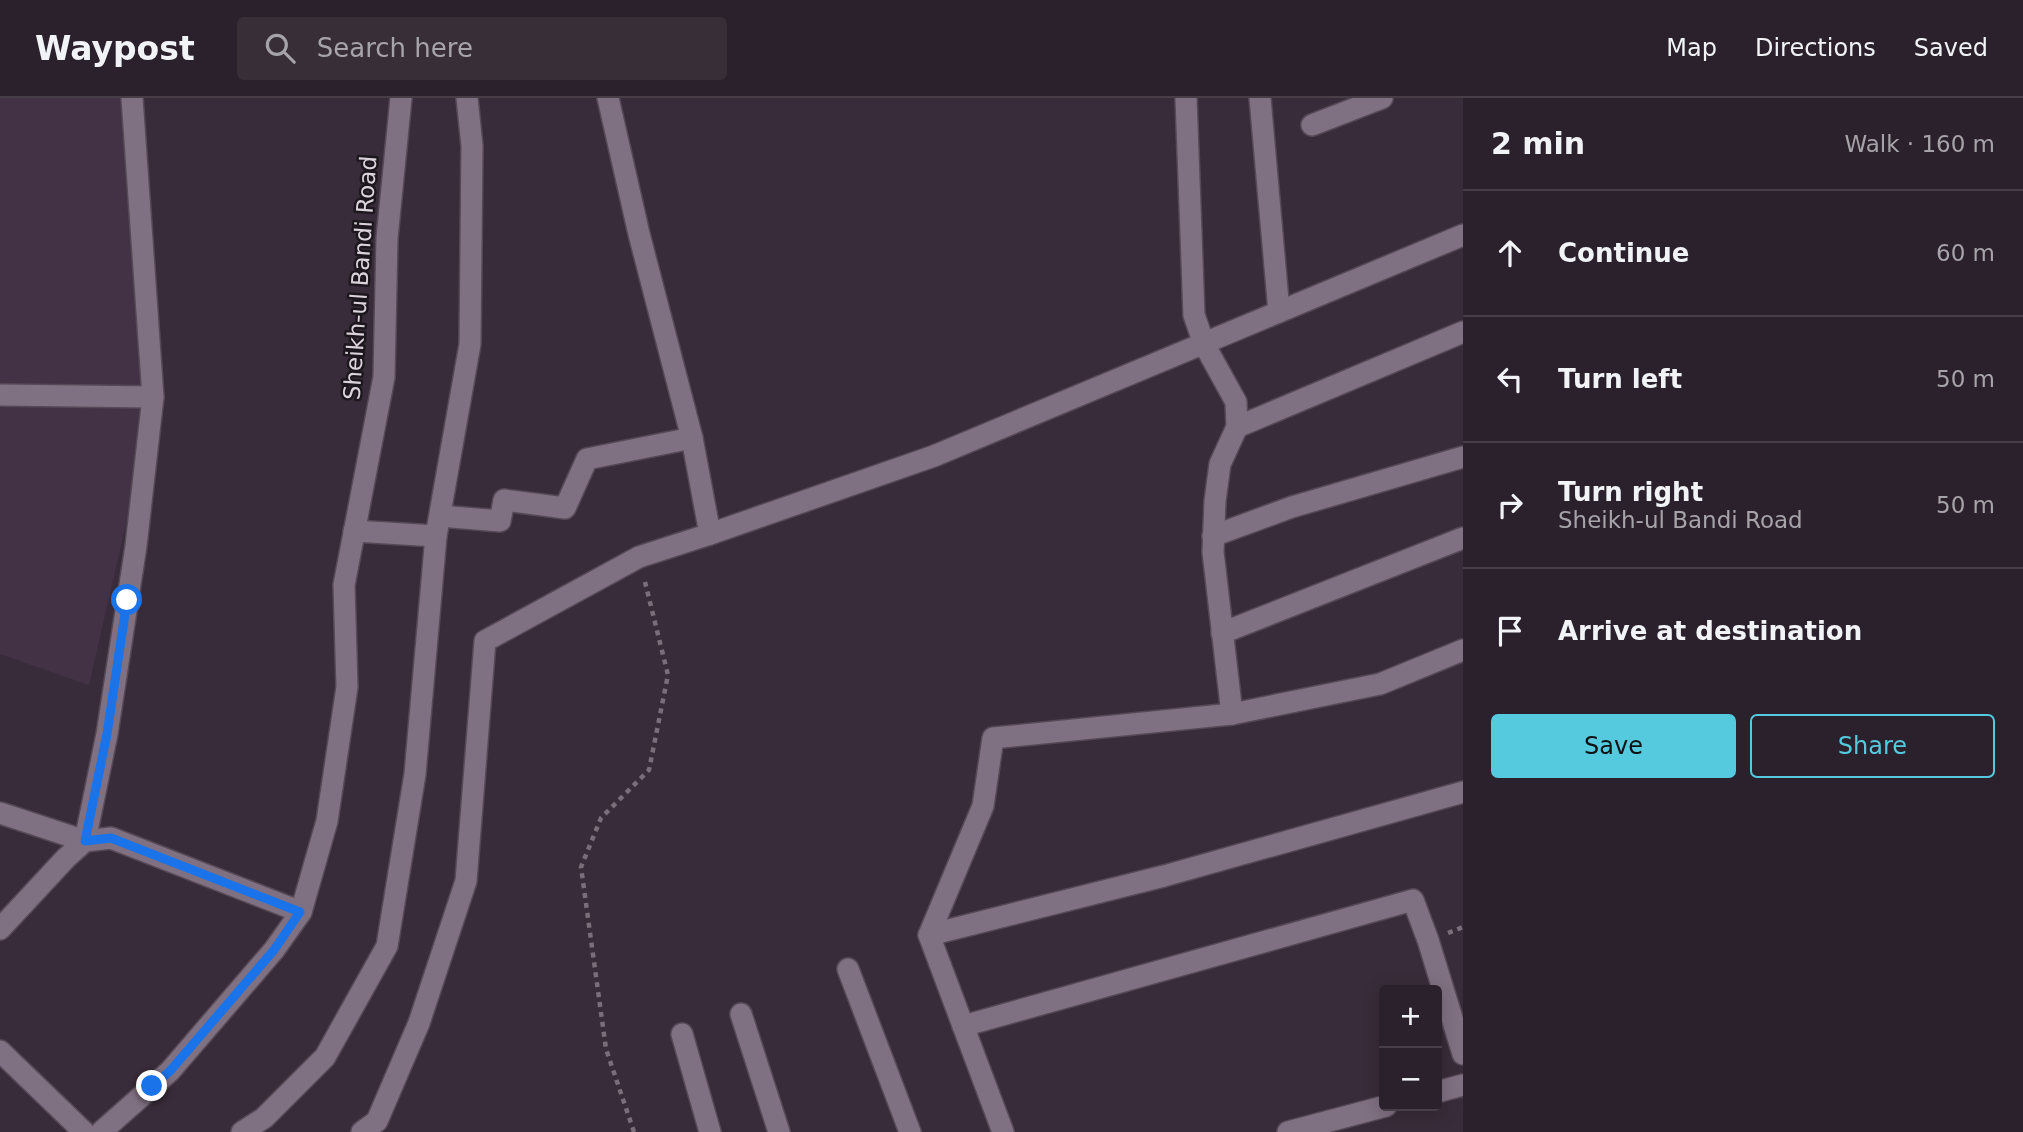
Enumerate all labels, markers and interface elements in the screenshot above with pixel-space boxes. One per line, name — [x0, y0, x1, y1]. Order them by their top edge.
search box — [237, 17, 727, 80]
text: Waypost — [35, 29, 195, 68]
icon: search — [261, 29, 299, 67]
text: Search here — [317, 33, 473, 63]
text: Map — [1666, 34, 1717, 62]
text: Directions — [1755, 34, 1876, 62]
text: Saved — [1914, 34, 1988, 62]
text: 2 min — [1491, 126, 1585, 161]
text: Walk · 160 m — [1844, 131, 1995, 157]
street label: Sheikh-ul Bandi Road — [338, 155, 382, 401]
icon: ahead — [1491, 234, 1529, 272]
text: Continue — [1558, 238, 1689, 268]
text: 60 m — [1936, 240, 1995, 266]
icon: left — [1491, 360, 1529, 398]
text: Turn left — [1558, 364, 1682, 394]
text: 50 m — [1936, 366, 1995, 392]
text: Turn right — [1558, 477, 1703, 507]
icon: right — [1491, 486, 1529, 524]
text: 50 m — [1936, 492, 1995, 518]
text: Sheikh-ul Bandi Road — [1558, 507, 1803, 533]
route start — [111, 584, 142, 615]
icon: arrive — [1491, 612, 1529, 650]
text: Arrive at destination — [1558, 616, 1862, 646]
button: Save — [1491, 714, 1736, 778]
button: Share — [1750, 714, 1995, 778]
map controls — [1379, 985, 1442, 1111]
button: + — [1379, 985, 1442, 1048]
button: − — [1379, 1048, 1442, 1111]
route end — [136, 1070, 167, 1101]

